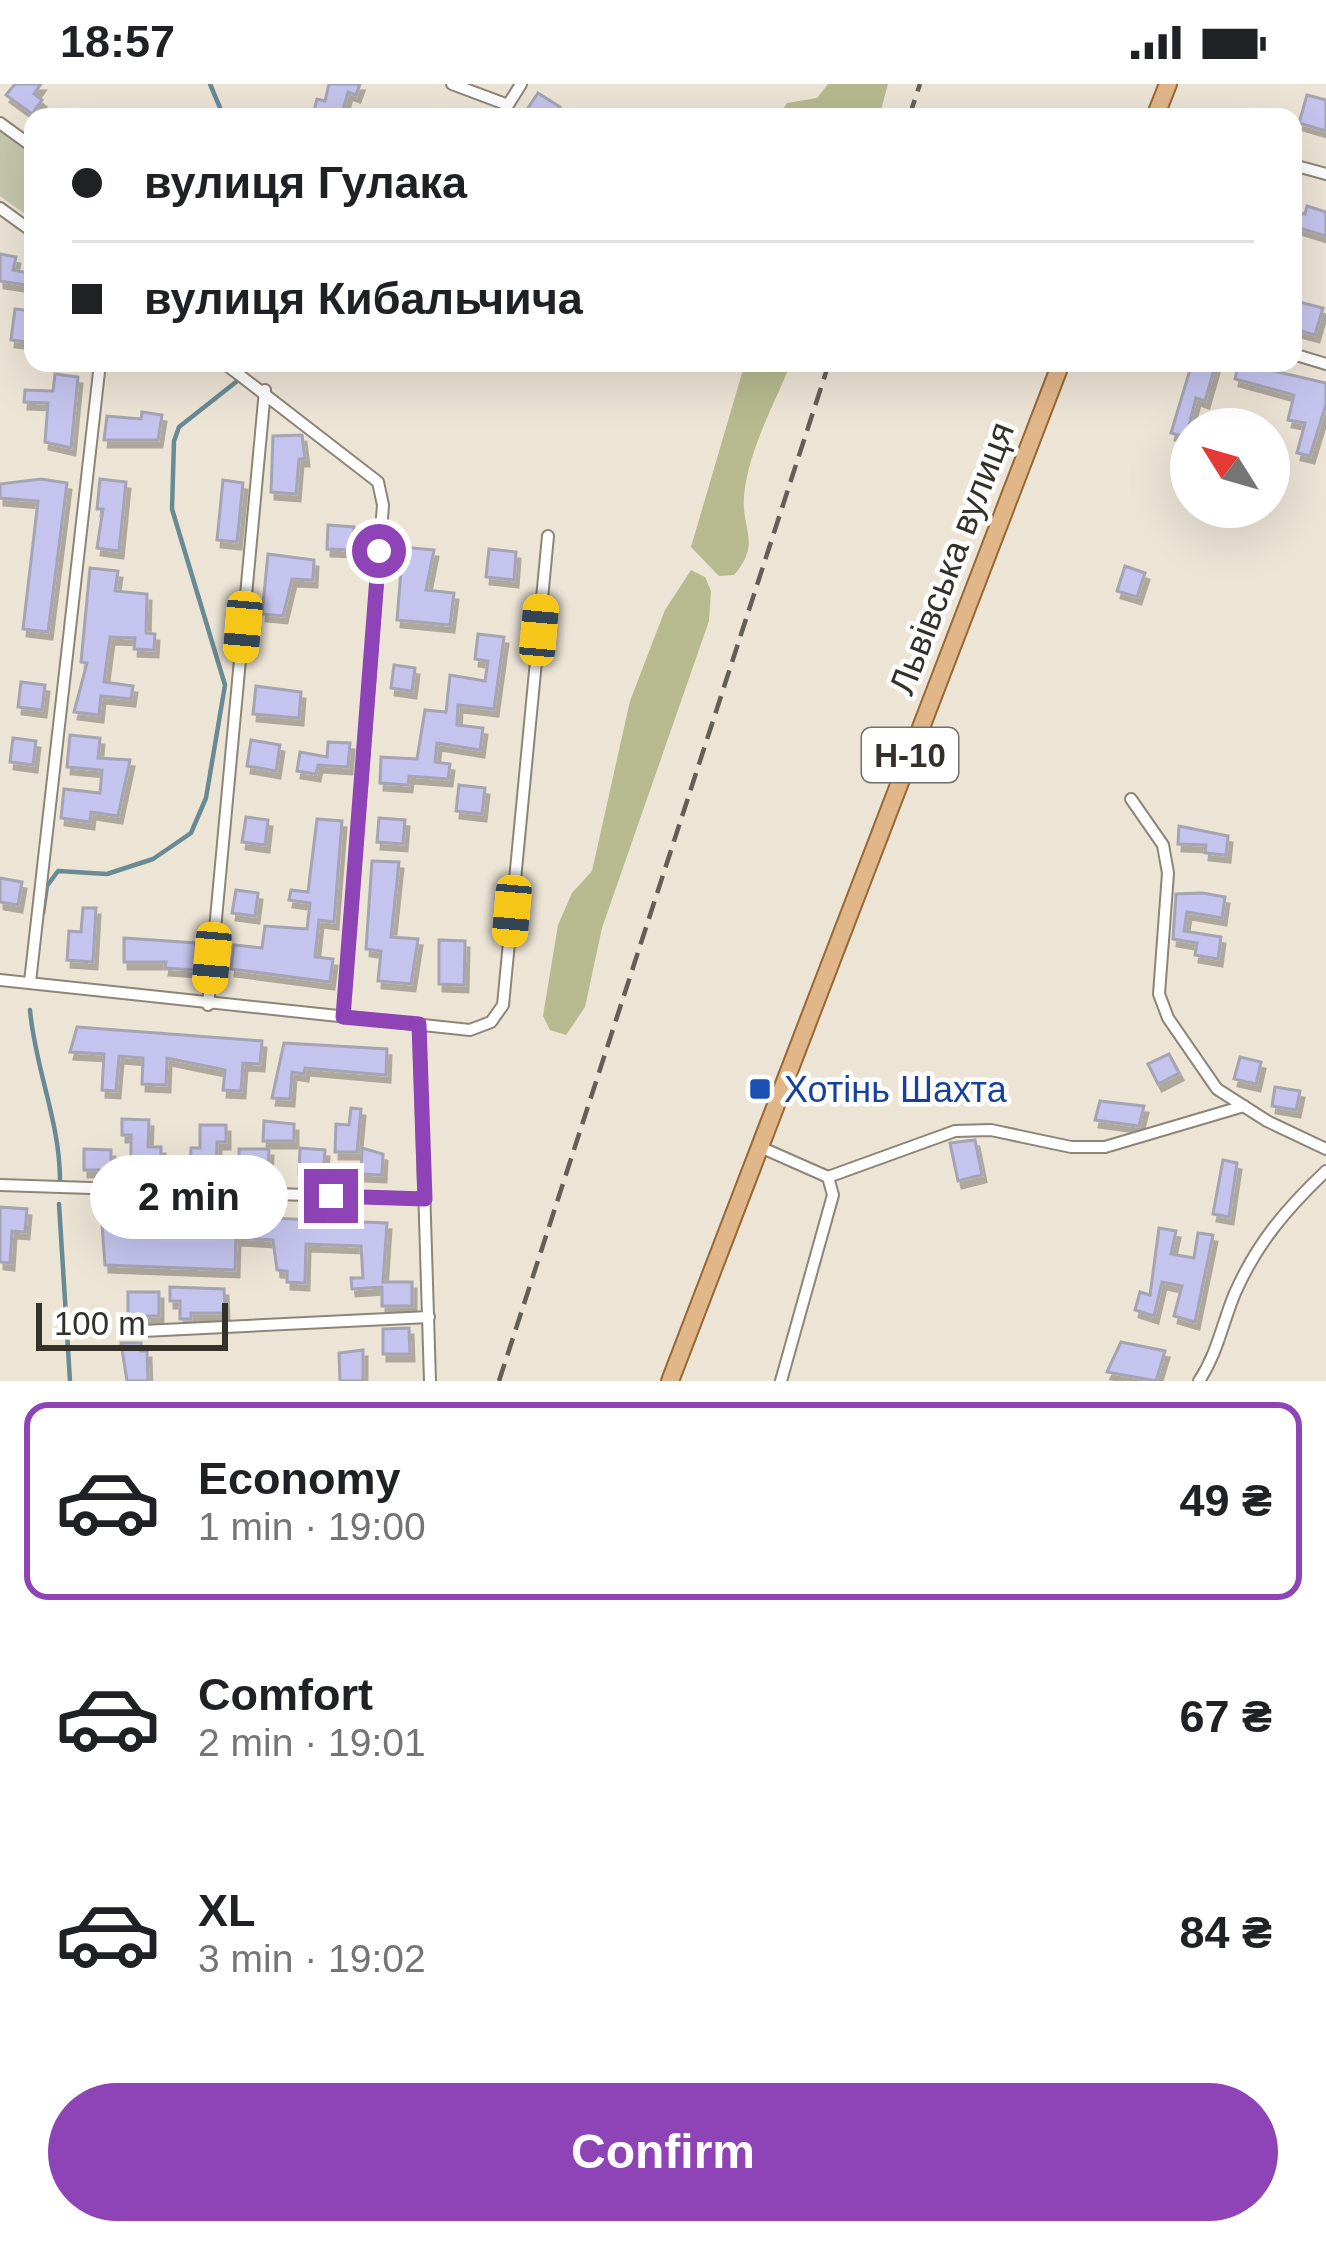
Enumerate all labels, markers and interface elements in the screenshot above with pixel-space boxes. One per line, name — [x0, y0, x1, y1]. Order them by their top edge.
text: 18:57 — [60, 16, 175, 67]
text: вулиця Гулака — [144, 157, 467, 208]
text: вулиця Кибальчича — [144, 273, 583, 324]
north arrow — [1170, 408, 1290, 528]
map controls — [1170, 408, 1290, 528]
street label: Львівська вулиця — [881, 416, 1022, 700]
route start — [352, 524, 406, 578]
car — [222, 590, 264, 664]
car — [518, 593, 560, 667]
road number: Н-10 — [862, 728, 958, 782]
car — [491, 874, 533, 948]
car — [191, 921, 233, 995]
place label: Хотінь Шахта — [784, 1069, 1008, 1110]
marker: Хотінь Шахта — [747, 1076, 773, 1102]
callout: 2 min — [91, 1154, 289, 1238]
route end — [304, 1169, 358, 1223]
text: 2 min — [138, 1175, 240, 1218]
scale bar — [36, 1297, 228, 1350]
text: 100 m — [54, 1305, 146, 1342]
icon: car — [54, 1447, 162, 1555]
text: Economy — [198, 1453, 401, 1504]
text: 49 ₴ — [1179, 1475, 1272, 1526]
text: 1 min · 19:00 — [198, 1505, 426, 1548]
icon: car — [54, 1663, 162, 1771]
text: Comfort — [198, 1669, 373, 1720]
text: 67 ₴ — [1179, 1691, 1272, 1742]
text: 2 min · 19:01 — [198, 1721, 426, 1764]
icon: car — [54, 1879, 162, 1987]
text: XL — [198, 1885, 256, 1936]
text: 84 ₴ — [1179, 1907, 1272, 1958]
text: 3 min · 19:02 — [198, 1937, 426, 1980]
button: Confirm — [48, 2083, 1278, 2221]

